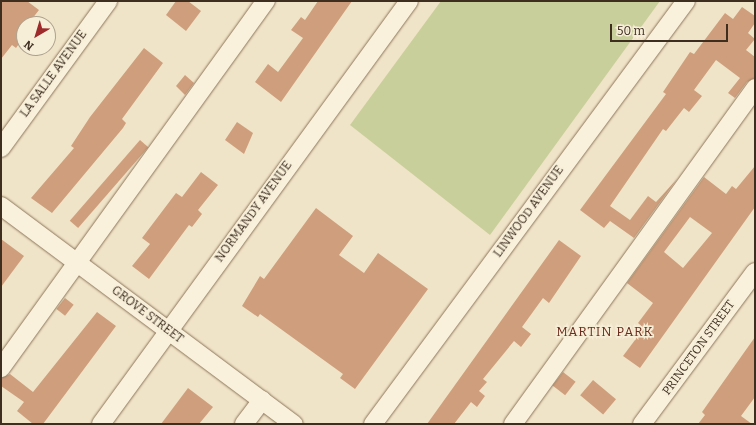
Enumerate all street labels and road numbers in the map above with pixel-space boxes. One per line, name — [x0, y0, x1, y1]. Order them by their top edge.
street label: LA SALLE AVENUE — [18, 28, 90, 120]
street label: NORMANDY AVENUE — [213, 159, 295, 265]
street label: LINWOOD AVENUE — [491, 164, 567, 260]
street label: GROVE STREET — [108, 283, 186, 347]
street label: PRINCETON STREET — [660, 298, 738, 398]

